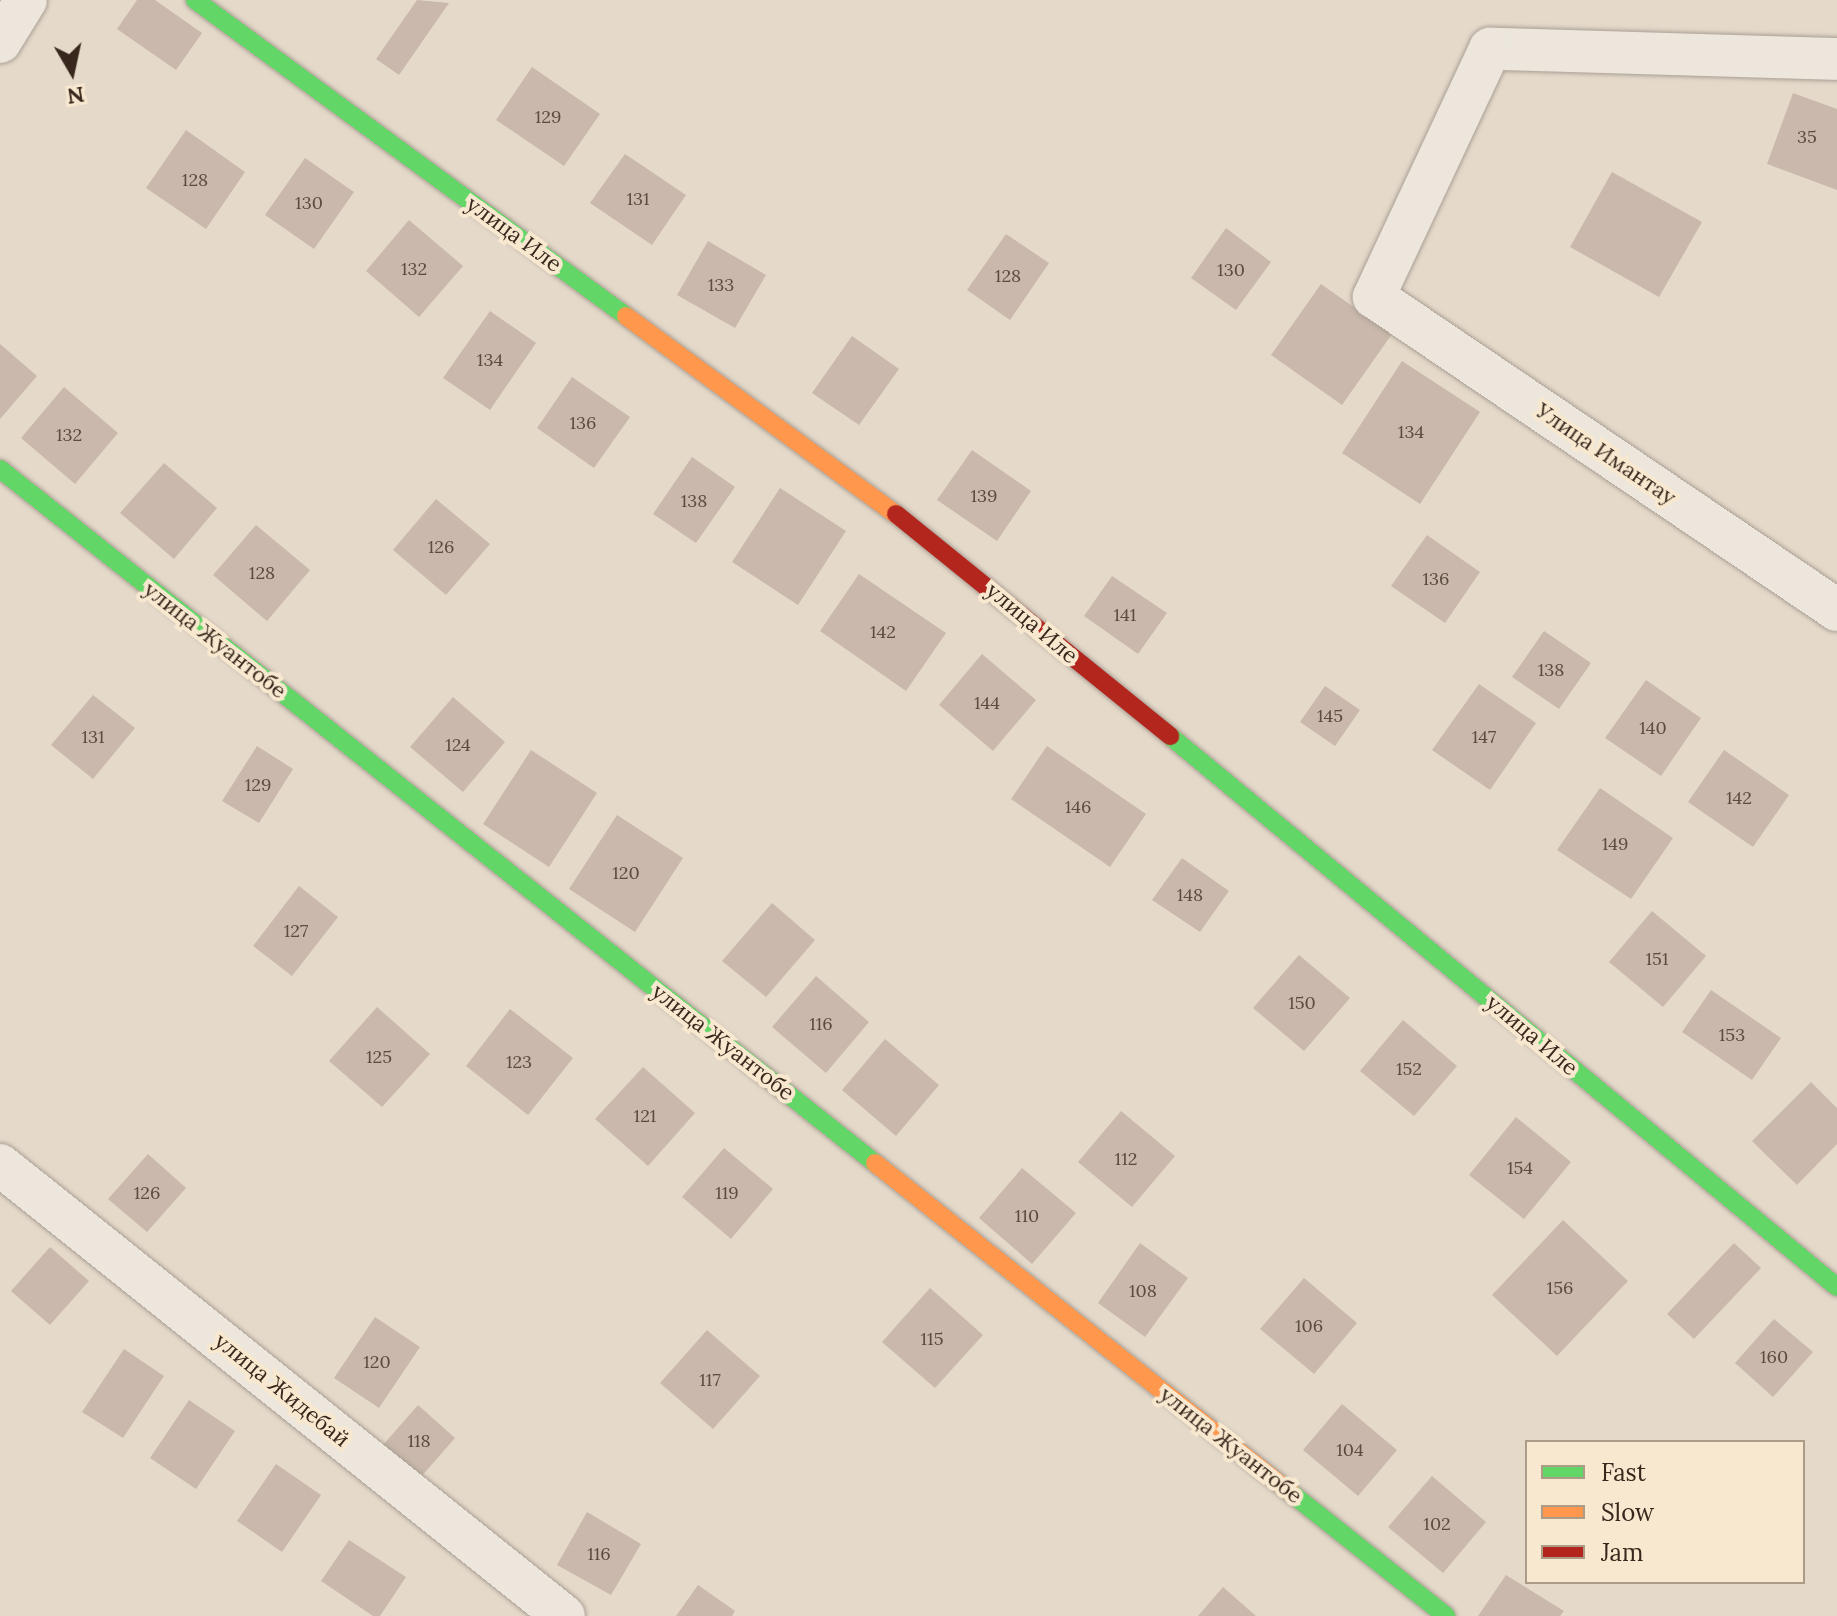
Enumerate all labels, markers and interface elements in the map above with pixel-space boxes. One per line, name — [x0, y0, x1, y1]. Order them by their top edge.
north arrow — [32, 32, 112, 112]
text: N — [65, 81, 86, 111]
house number: 129 — [535, 106, 561, 128]
house number: 35 — [1797, 126, 1817, 148]
house number: 128 — [182, 169, 208, 191]
house number: 131 — [626, 188, 650, 210]
street label: улица Иле — [461, 191, 567, 277]
house number: 130 — [295, 192, 323, 214]
house number: 132 — [401, 258, 427, 280]
house number: 130 — [1217, 259, 1245, 281]
house number: 128 — [995, 265, 1021, 287]
house number: 133 — [708, 274, 734, 296]
house number: 134 — [477, 349, 503, 371]
street label: Улица Имантау — [1531, 397, 1681, 511]
house number: 136 — [570, 412, 596, 434]
house number: 134 — [1398, 421, 1424, 443]
house number: 132 — [56, 424, 82, 446]
house number: 139 — [971, 485, 997, 507]
house number: 138 — [681, 490, 707, 512]
house number: 126 — [428, 536, 454, 558]
house number: 128 — [249, 562, 275, 584]
house number: 136 — [1423, 568, 1449, 590]
street label: улица Жуантобе — [138, 576, 292, 704]
street label: улица Иле — [981, 577, 1083, 669]
house number: 141 — [1114, 604, 1136, 626]
house number: 142 — [870, 621, 896, 643]
house number: 138 — [1538, 659, 1564, 681]
house number: 144 — [974, 692, 1000, 714]
house number: 145 — [1317, 705, 1343, 727]
house number: 140 — [1639, 717, 1667, 739]
house number: 131 — [81, 726, 105, 748]
house number: 147 — [1472, 726, 1496, 748]
house number: 124 — [445, 734, 471, 756]
house number: 129 — [245, 774, 271, 796]
house number: 142 — [1726, 787, 1752, 809]
house number: 146 — [1065, 796, 1091, 818]
house number: 149 — [1602, 833, 1628, 855]
house number: 120 — [612, 862, 640, 884]
house number: 148 — [1177, 884, 1203, 906]
house number: 127 — [284, 920, 308, 942]
house number: 151 — [1646, 948, 1668, 970]
street label: улица Жуантобе — [646, 978, 800, 1106]
street label: улица Иле — [1481, 989, 1583, 1081]
house number: 150 — [1288, 992, 1316, 1014]
house number: 116 — [809, 1013, 833, 1035]
house number: 153 — [1719, 1024, 1745, 1046]
house number: 125 — [366, 1046, 392, 1068]
house number: 123 — [506, 1051, 532, 1073]
house number: 152 — [1396, 1058, 1422, 1080]
house number: 121 — [634, 1105, 656, 1127]
house number: 112 — [1115, 1148, 1137, 1170]
house number: 154 — [1507, 1157, 1533, 1179]
house number: 126 — [134, 1182, 160, 1204]
house number: 119 — [715, 1182, 739, 1204]
house number: 110 — [1015, 1205, 1039, 1227]
house number: 156 — [1547, 1277, 1573, 1299]
house number: 108 — [1129, 1280, 1157, 1302]
house number: 106 — [1295, 1315, 1323, 1337]
street label: улица Жидебай — [209, 1327, 355, 1453]
house number: 115 — [921, 1328, 943, 1350]
house number: 160 — [1760, 1346, 1788, 1368]
house number: 120 — [363, 1351, 391, 1373]
house number: 117 — [699, 1369, 721, 1391]
street label: улица Жуантобе — [1154, 1381, 1308, 1509]
house number: 118 — [407, 1430, 431, 1452]
house number: 104 — [1336, 1439, 1364, 1461]
legend — [1525, 1440, 1805, 1584]
text: Fast — [1601, 1457, 1646, 1488]
text: Slow — [1601, 1497, 1654, 1528]
house number: 102 — [1423, 1513, 1451, 1535]
text: Jam — [1601, 1537, 1643, 1568]
house number: 116 — [587, 1543, 611, 1565]

